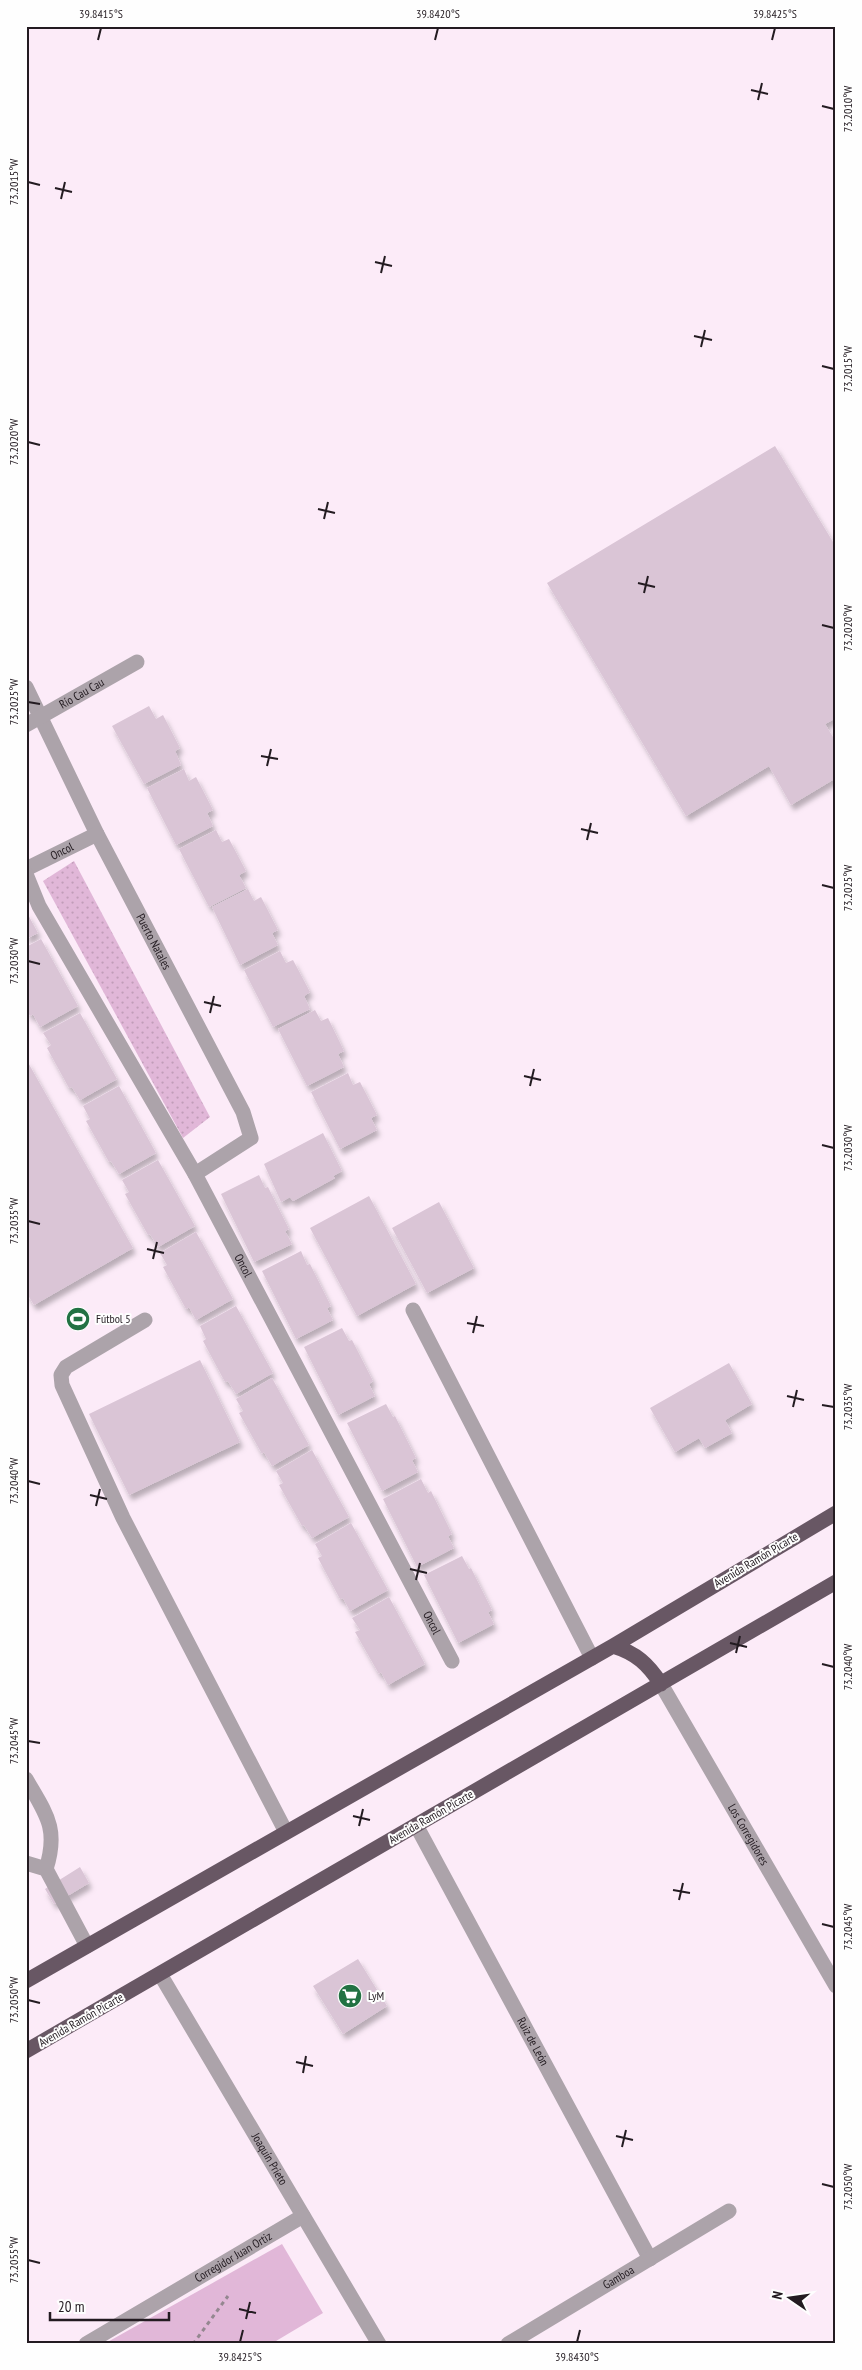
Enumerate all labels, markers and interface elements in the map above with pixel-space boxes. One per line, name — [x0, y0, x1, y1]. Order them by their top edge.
text: 39.8415°S — [79, 6, 123, 21]
text: 39.8420°S — [416, 6, 460, 21]
text: 39.8425°S — [753, 6, 797, 21]
text: 73.2010°W — [840, 86, 855, 132]
text: 73.2015°W — [6, 159, 21, 205]
text: 73.2015°W — [840, 346, 855, 392]
text: 73.2020°W — [6, 419, 21, 465]
text: 73.2020°W — [840, 605, 855, 651]
street label: Río Cau Cau — [56, 674, 107, 712]
text: 73.2025°W — [6, 679, 21, 725]
street label: Oncol — [48, 839, 76, 863]
text: 73.2025°W — [840, 865, 855, 911]
street label: Puerto Natales — [133, 911, 175, 972]
text: 73.2030°W — [6, 938, 21, 984]
text: 73.2030°W — [840, 1125, 855, 1171]
text: 73.2035°W — [6, 1198, 21, 1244]
street label: Oncol — [231, 1251, 256, 1279]
sports icon: Fútbol 5 — [65, 1306, 91, 1332]
place label: Fútbol 5 — [96, 1311, 131, 1326]
text: 73.2035°W — [840, 1384, 855, 1430]
text: 73.2040°W — [6, 1458, 21, 1504]
street label: Avenida Ramón Picarte — [711, 1529, 801, 1591]
street label: Oncol — [420, 1608, 445, 1637]
text: 73.2040°W — [840, 1644, 855, 1690]
text: 73.2045°W — [6, 1718, 21, 1764]
street label: Avenida Ramón Picarte — [386, 1786, 476, 1847]
street label: Los Corregidores — [725, 1801, 772, 1868]
text: 73.2045°W — [840, 1904, 855, 1950]
text: 73.2050°W — [6, 1977, 21, 2023]
supermarket icon: LyM — [337, 1983, 363, 2009]
place label: LyM — [368, 1988, 384, 2003]
street label: Avenida Ramón Picarte — [36, 1989, 126, 2050]
street label: Ruiz de León — [514, 2015, 552, 2068]
street label: Joaquín Prieto — [248, 2129, 291, 2188]
text: 73.2050°W — [840, 2164, 855, 2210]
street label: Corregidor Juan Ortiz — [192, 2228, 274, 2285]
text: 73.2055°W — [6, 2237, 21, 2283]
street label: Gamboa — [600, 2262, 637, 2292]
north arrow — [764, 2272, 814, 2322]
text: N — [768, 2289, 787, 2301]
scale bar — [50, 2290, 169, 2322]
text: 20 m — [58, 2297, 84, 2316]
text: 39.8425°S — [218, 2349, 262, 2364]
text: 39.8430°S — [555, 2349, 599, 2364]

